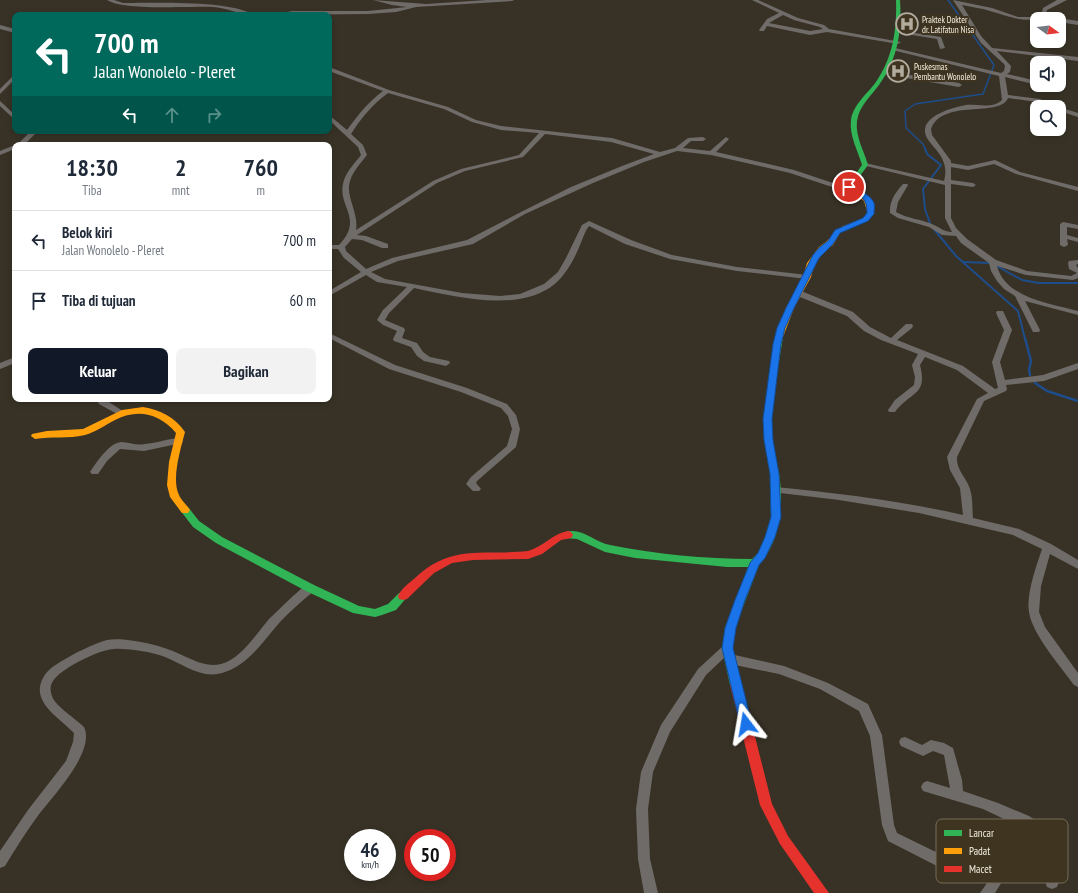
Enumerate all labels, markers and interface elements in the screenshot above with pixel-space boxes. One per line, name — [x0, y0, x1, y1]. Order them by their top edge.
hospital icon: Praktek Dokter dr. Latifatun Nisa — [894, 11, 920, 37]
north arrow — [1030, 12, 1066, 48]
map controls — [1030, 12, 1066, 136]
place label: Praktek Dokter dr. Latifatun Nisa — [922, 14, 974, 35]
text: 700 m — [94, 24, 158, 61]
icon: left — [28, 28, 80, 80]
button: sound — [1030, 56, 1066, 92]
hospital icon: Puskesmas Pembantu Wonolelo — [885, 58, 911, 84]
text: Jalan Wonolelo - Pleret — [94, 60, 235, 83]
place label: Puskesmas Pembantu Wonolelo — [914, 61, 976, 82]
button: search — [1030, 100, 1066, 136]
icon: left — [119, 104, 141, 126]
icon: ahead — [161, 104, 183, 126]
icon: right — [203, 104, 225, 126]
text: 18:30 — [66, 152, 118, 183]
text: 2 — [175, 152, 186, 183]
text: 760 — [244, 152, 278, 183]
pin — [832, 170, 866, 204]
icon: arrive — [838, 176, 860, 198]
text: Tiba — [82, 182, 102, 199]
text: mnt — [172, 182, 190, 199]
text: m — [257, 182, 265, 199]
text: Belok kiri — [62, 223, 112, 242]
icon: left — [28, 230, 50, 252]
text: 700 m — [283, 231, 316, 250]
text: Jalan Wonolelo - Pleret — [62, 242, 164, 259]
icon: arrive — [28, 290, 50, 312]
text: Tiba di tujuan — [62, 291, 136, 310]
text: 60 m — [290, 291, 316, 310]
button: Keluar — [28, 348, 168, 394]
button: Bagikan — [176, 348, 316, 394]
position arrow — [725, 703, 767, 745]
legend — [936, 819, 1068, 883]
text: Lancar — [969, 826, 994, 840]
speed limit sign: 50 — [404, 829, 456, 881]
text: 46 — [360, 837, 380, 863]
text: Padat — [969, 844, 990, 858]
text: km/h — [361, 858, 379, 871]
text: Macet — [969, 862, 992, 876]

